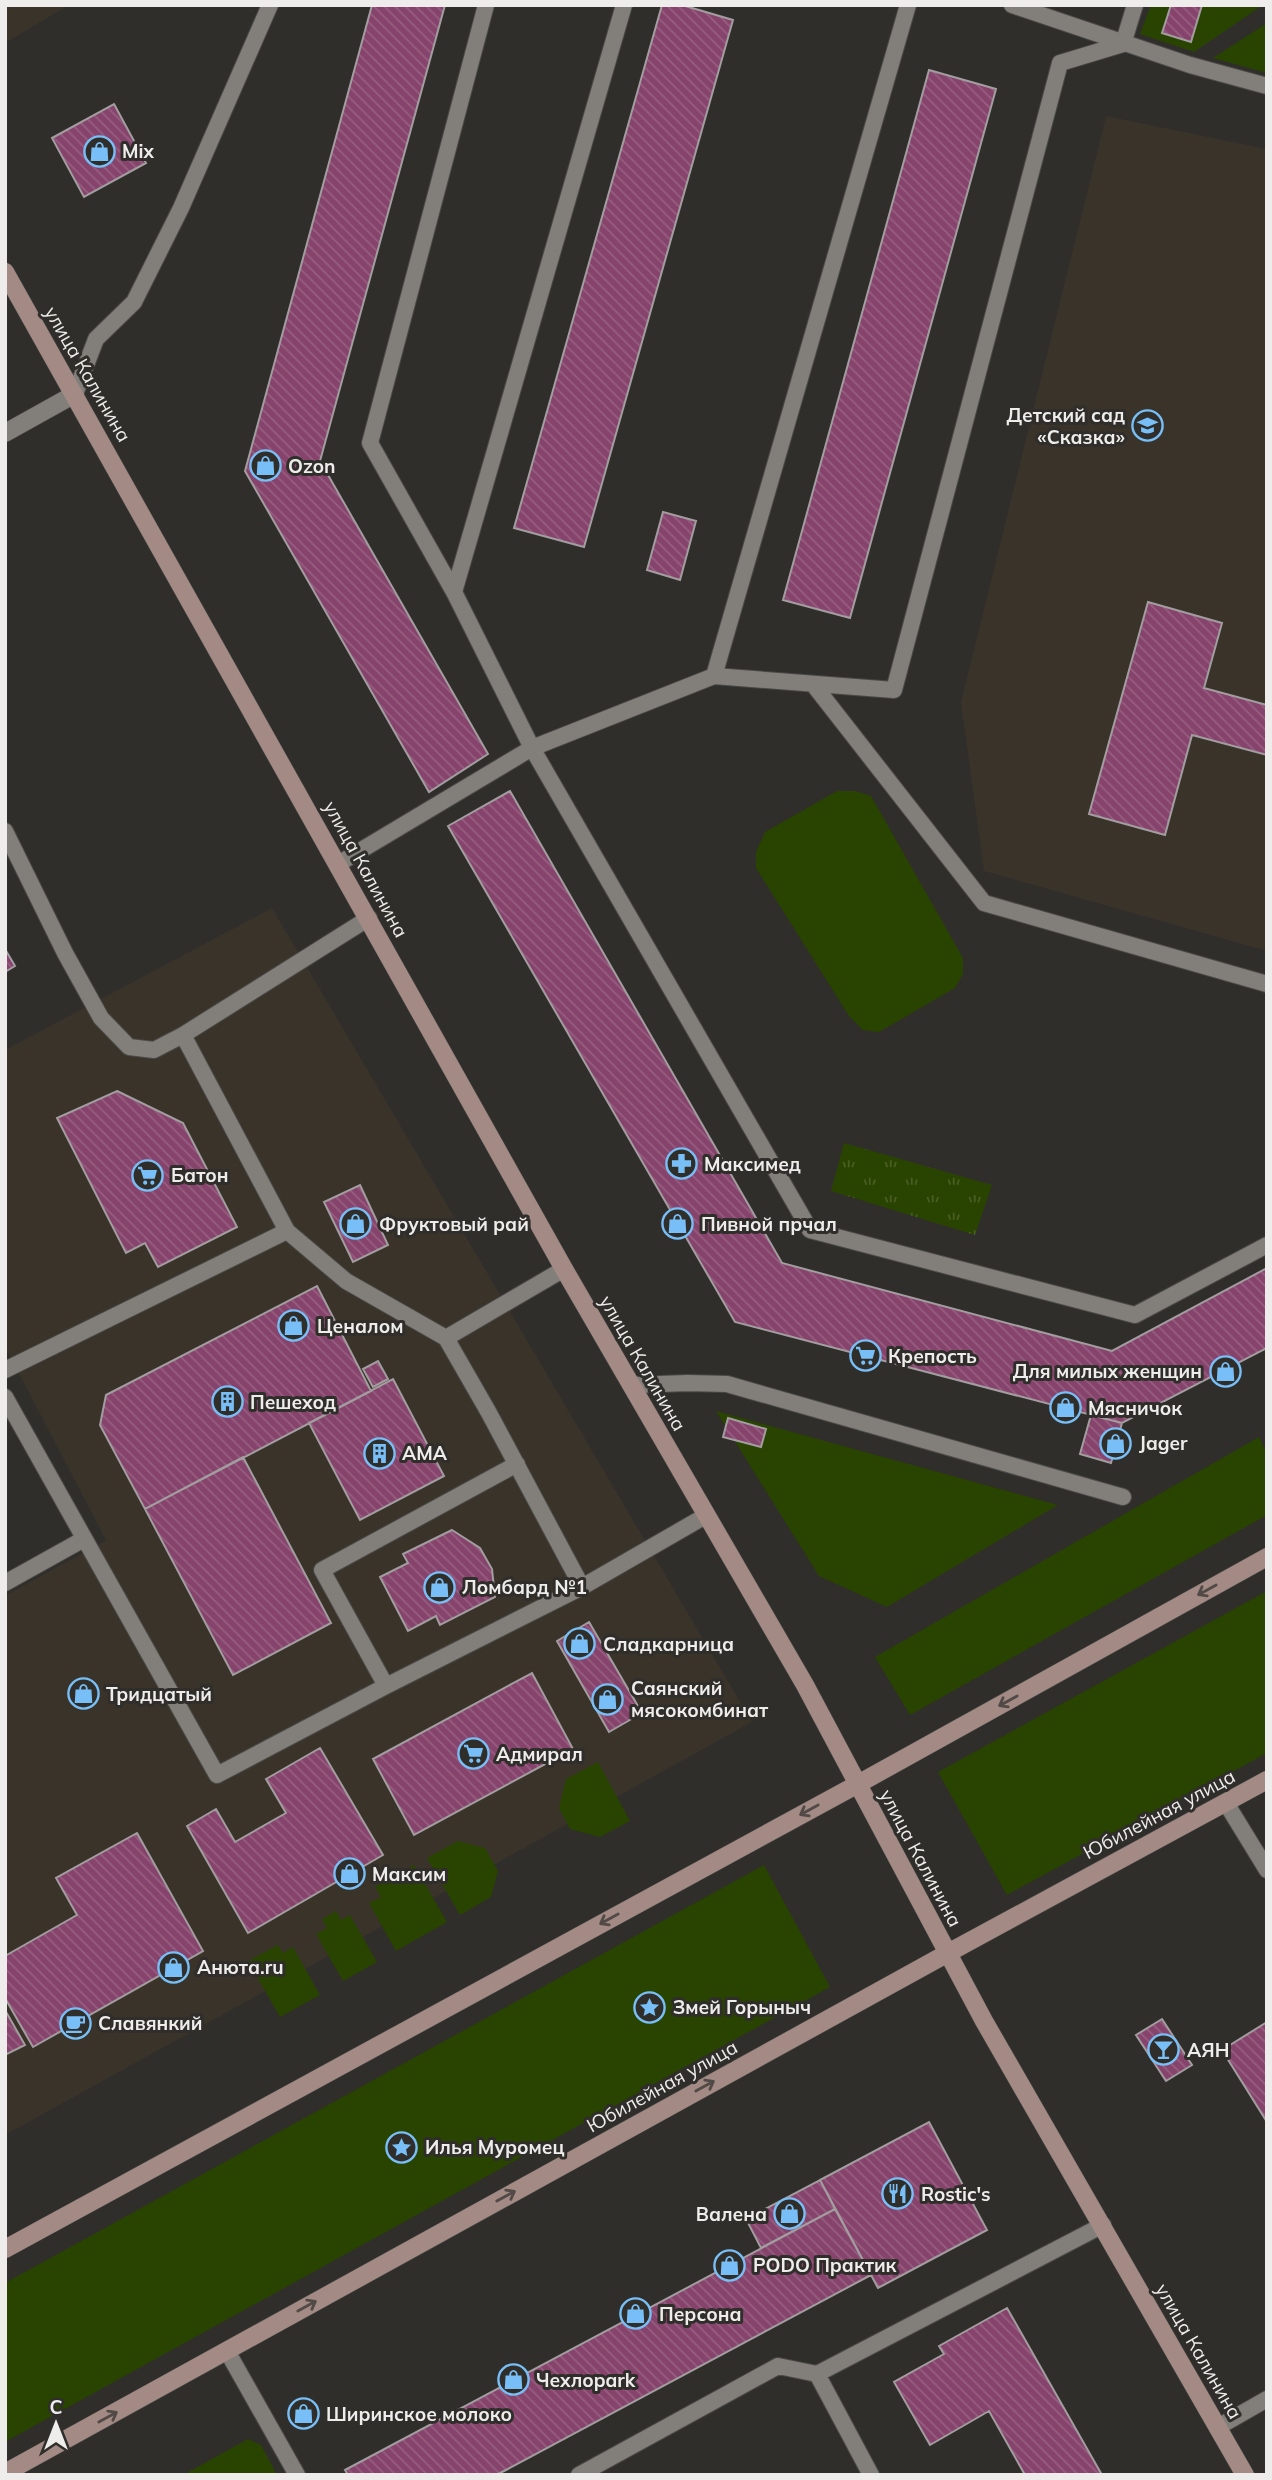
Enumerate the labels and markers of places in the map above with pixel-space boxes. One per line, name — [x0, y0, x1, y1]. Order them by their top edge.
shop icon: Mix — [82, 134, 116, 168]
place label: Mix — [122, 139, 154, 163]
place label: Детский сад «Сказка» — [1006, 403, 1125, 449]
school or university icon: Детский сад «Сказка» — [1131, 409, 1165, 443]
shop icon: Ozon — [248, 449, 282, 483]
place label: Ozon — [288, 454, 335, 478]
pharmacy icon: Максимед — [664, 1147, 698, 1181]
place label: Максимед — [704, 1152, 801, 1176]
supermarket icon: Батон — [131, 1158, 165, 1192]
place label: Батон — [171, 1163, 229, 1187]
shop icon: Фруктовый рай — [339, 1207, 373, 1241]
shop icon: Пивной прчал — [661, 1207, 695, 1241]
place label: Фруктовый рай — [379, 1212, 529, 1236]
place label: Пивной прчал — [701, 1212, 837, 1236]
shop icon: Ценалом — [277, 1309, 311, 1343]
place label: Ценалом — [317, 1314, 403, 1338]
supermarket icon: Крепость — [848, 1339, 882, 1373]
place label: Крепость — [888, 1344, 977, 1368]
shop icon: Для милых женщин — [1208, 1354, 1242, 1388]
place label: Для милых женщин — [1013, 1359, 1202, 1383]
building icon: Пешеход — [210, 1385, 244, 1419]
place label: Пешеход — [250, 1390, 336, 1414]
shop icon: Мясничок — [1048, 1391, 1082, 1425]
place label: Мясничок — [1088, 1396, 1182, 1420]
shop icon: Jager — [1099, 1426, 1133, 1460]
place label: Jager — [1139, 1431, 1188, 1455]
building icon: АМА — [362, 1436, 396, 1470]
place label: АМА — [402, 1441, 448, 1465]
shop icon: Ломбард №1 — [422, 1570, 456, 1604]
place label: Ломбард №1 — [462, 1575, 587, 1599]
shop icon: Сладкарница — [563, 1627, 597, 1661]
place label: Сладкарница — [603, 1632, 734, 1656]
place label: Саянский мясокомбинат — [631, 1676, 769, 1722]
shop icon: Тридцатый — [66, 1677, 100, 1711]
place label: Тридцатый — [106, 1682, 212, 1706]
shop icon: Саянский мясокомбинат — [591, 1682, 625, 1716]
supermarket icon: Адмирал — [456, 1737, 490, 1771]
place label: Адмирал — [496, 1742, 583, 1766]
shop icon: Максим — [332, 1857, 366, 1891]
place label: Максим — [372, 1862, 446, 1886]
shop icon: Анюта.ru — [157, 1950, 191, 1984]
place label: Анюта.ru — [197, 1955, 284, 1979]
place icon: Змей Горыныч — [633, 1990, 667, 2024]
place label: Змей Горыныч — [673, 1995, 811, 2019]
cafe icon: Славянкий — [58, 2006, 92, 2040]
place label: Славянкий — [98, 2011, 202, 2035]
bar icon: АЯН — [1147, 2033, 1181, 2067]
place label: АЯН — [1187, 2038, 1229, 2062]
place icon: Илья Муромец — [385, 2130, 419, 2164]
place label: Илья Муромец — [425, 2135, 565, 2159]
restaurant icon: Rostic's — [881, 2177, 915, 2211]
place label: Rostic's — [921, 2182, 991, 2206]
shop icon: Валена — [773, 2197, 807, 2231]
place label: Валена — [696, 2202, 767, 2226]
shop icon: PODO Практик — [713, 2248, 747, 2282]
place label: PODO Практик — [753, 2253, 897, 2277]
shop icon: Персона — [619, 2297, 653, 2331]
place label: Персона — [659, 2302, 742, 2326]
shop icon: Чехлоpark — [496, 2363, 530, 2397]
place label: Чехлоpark — [536, 2368, 636, 2392]
shop icon: Ширинское молоко — [286, 2397, 320, 2431]
place label: Ширинское молоко — [326, 2402, 512, 2426]

